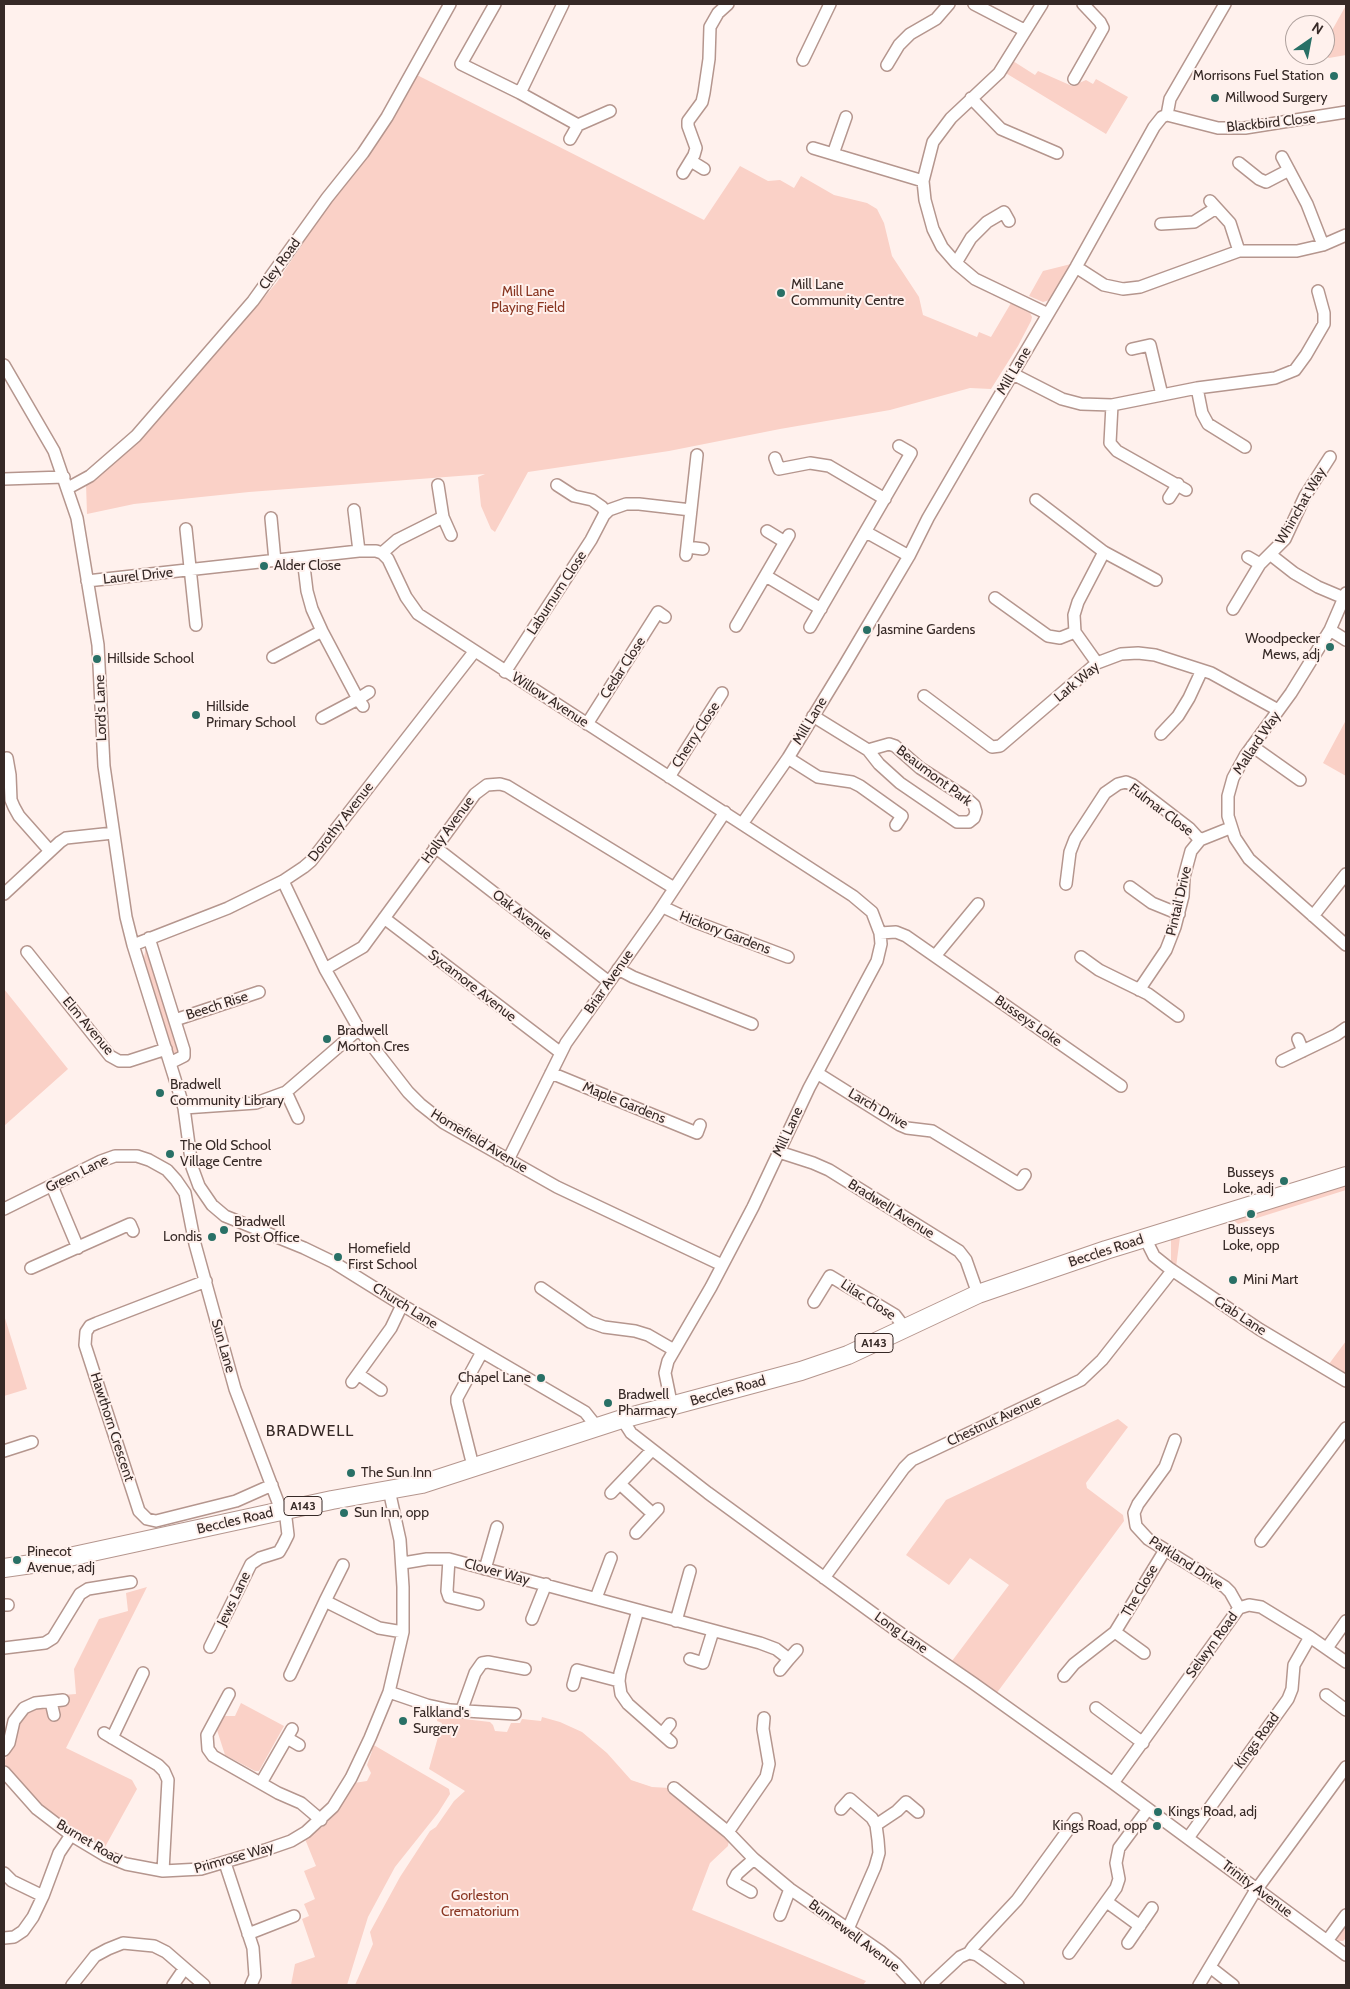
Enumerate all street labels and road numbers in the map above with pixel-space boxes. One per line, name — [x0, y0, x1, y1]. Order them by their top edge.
street label: Blackbird Close — [1226, 110, 1316, 136]
street label: Cley Road — [256, 235, 304, 293]
street label: Mill Lane — [993, 344, 1035, 398]
street label: Whinchat Way — [1272, 464, 1330, 548]
street label: Laburnum Close — [524, 548, 590, 638]
street label: Laurel Drive — [102, 564, 174, 588]
street label: Cedar Close — [597, 634, 649, 702]
street label: Lark Way — [1051, 658, 1103, 706]
street label: Willow Avenue — [509, 669, 591, 731]
street label: Lord's Lane — [91, 674, 111, 742]
street label: Mill Lane — [789, 694, 831, 748]
street label: Cherry Close — [669, 699, 723, 771]
street label: Mallard Way — [1230, 708, 1284, 778]
street label: Beaumont Park — [893, 742, 975, 810]
street label: Dorothy Avenue — [305, 779, 377, 865]
street label: Fulmar Close — [1125, 780, 1197, 840]
street label: Holly Avenue — [418, 793, 478, 867]
street label: Pintail Drive — [1163, 865, 1195, 937]
street label: Oak Avenue — [489, 886, 555, 944]
street label: Hickory Gardens — [677, 908, 773, 958]
street label: Sycamore Avenue — [425, 946, 519, 1026]
street label: Briar Avenue — [581, 947, 637, 1017]
street label: Beech Rise — [184, 988, 250, 1024]
street label: Busseys Loke — [991, 992, 1065, 1050]
street label: Elm Avenue — [59, 993, 117, 1059]
street label: Maple Gardens — [580, 1079, 668, 1127]
street label: Larch Drive — [845, 1085, 911, 1133]
street label: Homefield Avenue — [427, 1105, 531, 1177]
street label: Mill Lane — [769, 1105, 807, 1159]
street label: Green Lane — [43, 1152, 111, 1196]
street label: Bradwell Avenue — [845, 1176, 937, 1242]
street label: Beccles Road — [1066, 1231, 1146, 1271]
street label: Lilac Close — [837, 1276, 899, 1324]
street label: Church Lane — [369, 1279, 441, 1333]
street label: Crab Lane — [1211, 1293, 1269, 1339]
street label: Sun Lane — [207, 1317, 239, 1375]
road number: A143 — [855, 1334, 893, 1352]
street label: Hawthorn Crescent — [86, 1370, 138, 1484]
street label: Beccles Road — [688, 1372, 768, 1410]
street label: Chestnut Avenue — [945, 1392, 1043, 1450]
road number: A143 — [284, 1496, 322, 1515]
street label: Beccles Road — [195, 1504, 275, 1538]
street label: Parkland Drive — [1146, 1533, 1226, 1593]
street label: Clover Way — [462, 1555, 532, 1589]
street label: The Close — [1118, 1562, 1162, 1620]
street label: Jews Lane — [214, 1569, 254, 1629]
street label: Long Lane — [871, 1609, 931, 1657]
street label: Selwyn Road — [1183, 1609, 1241, 1681]
street label: Kings Road — [1231, 1710, 1283, 1772]
street label: Burnet Road — [53, 1816, 125, 1868]
street label: Primrose Way — [192, 1839, 276, 1877]
street label: Trinity Avenue — [1219, 1857, 1295, 1921]
street label: Bunnewell Avenue — [805, 1896, 903, 1976]

